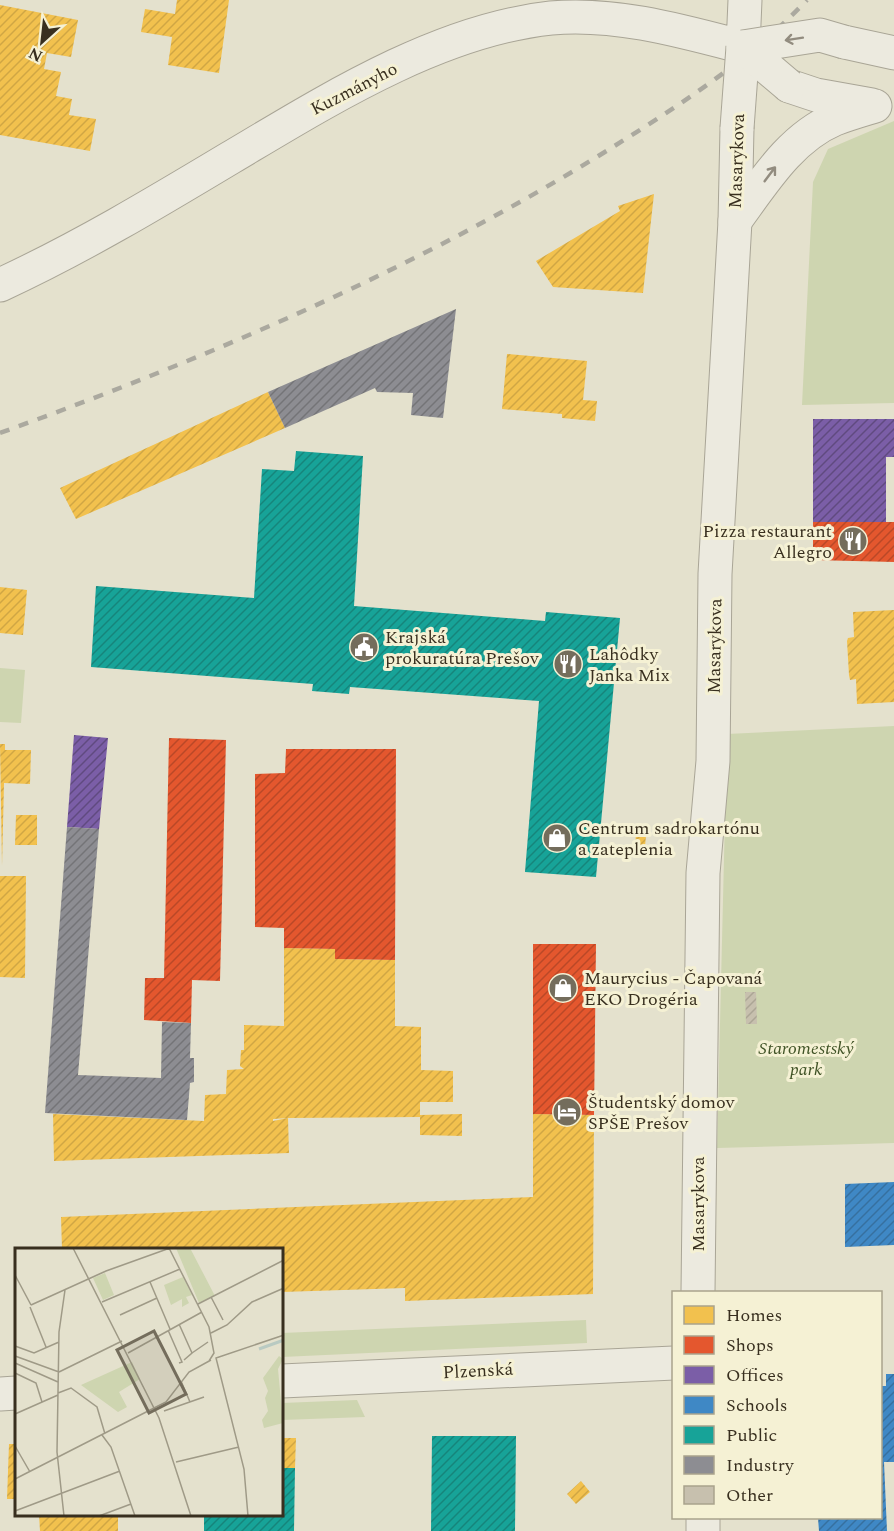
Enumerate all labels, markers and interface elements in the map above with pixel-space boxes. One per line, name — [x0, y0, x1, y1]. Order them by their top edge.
north arrow — [12, 12, 72, 72]
one-way arrow — [785, 34, 804, 45]
text: N — [24, 41, 47, 68]
street label: Kuzmányho — [306, 56, 402, 122]
street label: Masarykova — [722, 113, 752, 209]
one-way arrow — [763, 167, 776, 183]
place label: Pizza restaurant Allegro — [703, 518, 832, 566]
restaurant icon: Pizza restaurant Allegro — [837, 525, 869, 557]
street label: Masarykova — [701, 598, 729, 694]
place label: Krajská prokuratúra Prešov — [385, 624, 540, 672]
public building icon: Krajská prokuratúra Prešov — [348, 631, 380, 663]
place label: Lahôdky Janka Mix — [589, 641, 670, 689]
restaurant icon: Lahôdky Janka Mix — [552, 648, 584, 680]
place label: Centrum sadrokartónu a zateplenia — [578, 815, 760, 863]
shop icon: Centrum sadrokartónu a zateplenia — [541, 822, 573, 854]
place label: Maurycius - Čapovaná EKO Drogéria — [584, 965, 763, 1013]
shop icon: Maurycius - Čapovaná EKO Drogéria — [547, 972, 579, 1004]
park label: Staromestský park — [758, 1035, 855, 1083]
place label: Študentský domov SPŠE Prešov — [588, 1089, 736, 1137]
hotel icon: Študentský domov SPŠE Prešov — [551, 1096, 583, 1128]
street label: Masarykova — [685, 1156, 712, 1252]
inset map — [15, 1248, 284, 1516]
legend — [672, 1291, 882, 1519]
text: Homes — [726, 1302, 782, 1329]
text: Shops — [726, 1332, 774, 1359]
street label: Plzenská — [442, 1356, 514, 1386]
text: Offices — [726, 1362, 784, 1389]
text: Schools — [726, 1392, 788, 1419]
text: Public — [726, 1422, 777, 1449]
text: Industry — [726, 1452, 795, 1479]
text: Other — [726, 1482, 773, 1509]

